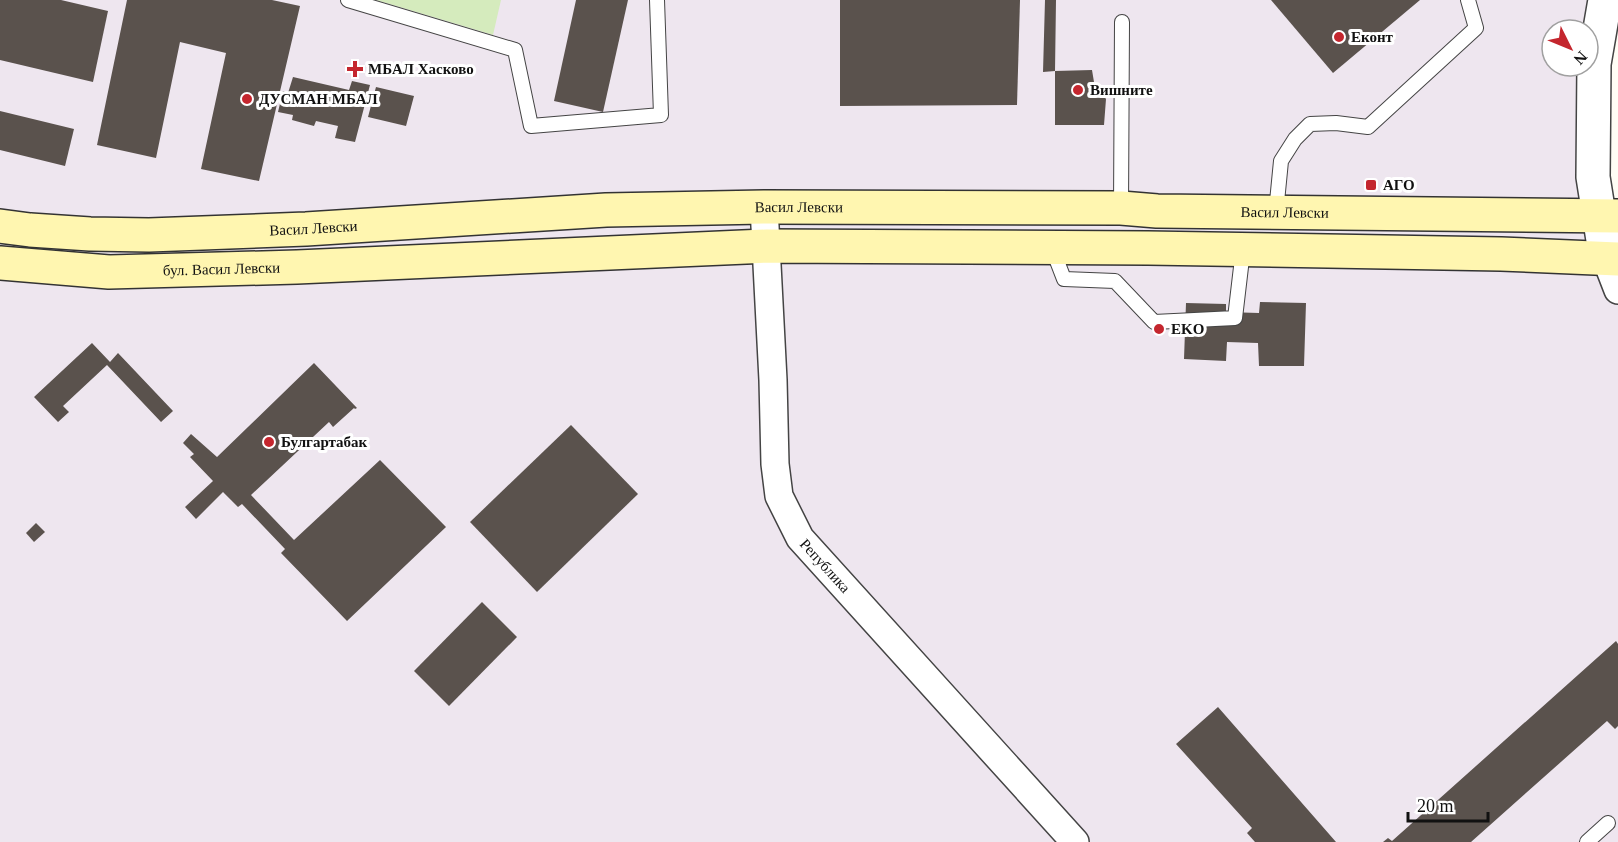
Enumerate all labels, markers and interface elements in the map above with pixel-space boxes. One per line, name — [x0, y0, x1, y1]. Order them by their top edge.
north arrow — [1540, 18, 1600, 78]
place label: Еконт — [1351, 29, 1394, 45]
marker: Еконт — [1332, 30, 1346, 44]
text: N — [1570, 48, 1591, 68]
marker: МБАЛ Хасково — [346, 60, 364, 78]
place label: МБАЛ Хасково — [368, 61, 474, 77]
place label: Вишните — [1090, 82, 1153, 98]
marker: Вишните — [1071, 83, 1085, 97]
place label: ДУСМАН МБАЛ — [259, 91, 378, 107]
marker: ДУСМАН МБАЛ — [240, 92, 254, 106]
place label: АГО — [1383, 177, 1415, 193]
marker: АГО — [1364, 178, 1378, 192]
street label: Васил Левски — [755, 199, 843, 215]
street label: Васил Левски — [1240, 204, 1329, 221]
street label: Васил Левски — [269, 218, 358, 238]
street label: бул. Васил Левски — [163, 259, 280, 279]
place label: EKO — [1171, 321, 1204, 337]
marker: EKO — [1152, 322, 1166, 336]
place label: Булгартабак — [281, 434, 368, 450]
marker: Булгартабак — [262, 435, 276, 449]
street label: Република — [797, 536, 854, 596]
scale bar — [1408, 785, 1488, 823]
text: 20 m — [1417, 796, 1454, 816]

